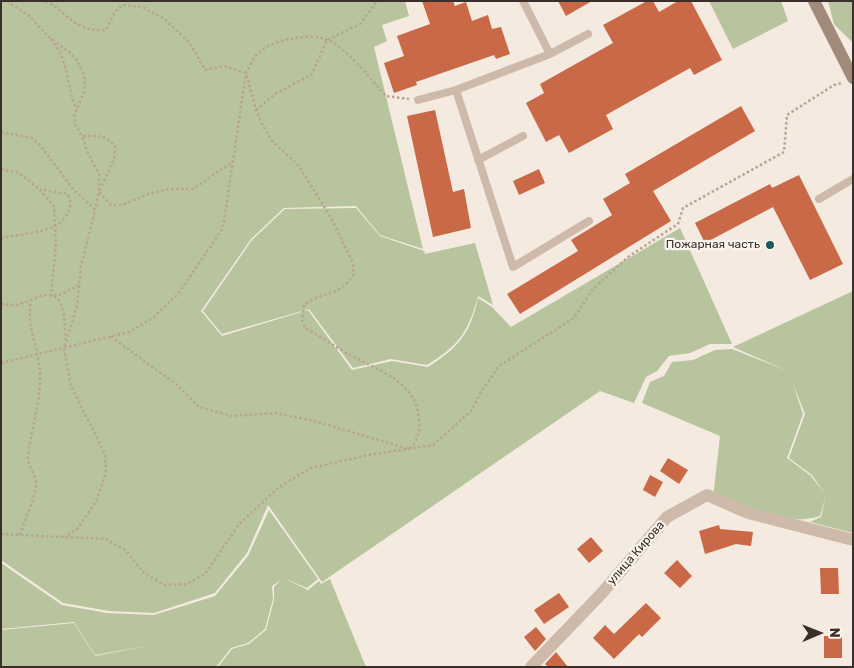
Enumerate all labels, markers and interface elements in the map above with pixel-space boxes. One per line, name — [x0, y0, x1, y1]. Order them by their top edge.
place label: Пожарная часть — [666, 238, 760, 252]
marker: Пожарная часть — [764, 239, 776, 251]
street label: улица Кирова — [604, 518, 668, 588]
north arrow — [794, 608, 844, 658]
text: N — [826, 628, 843, 638]

